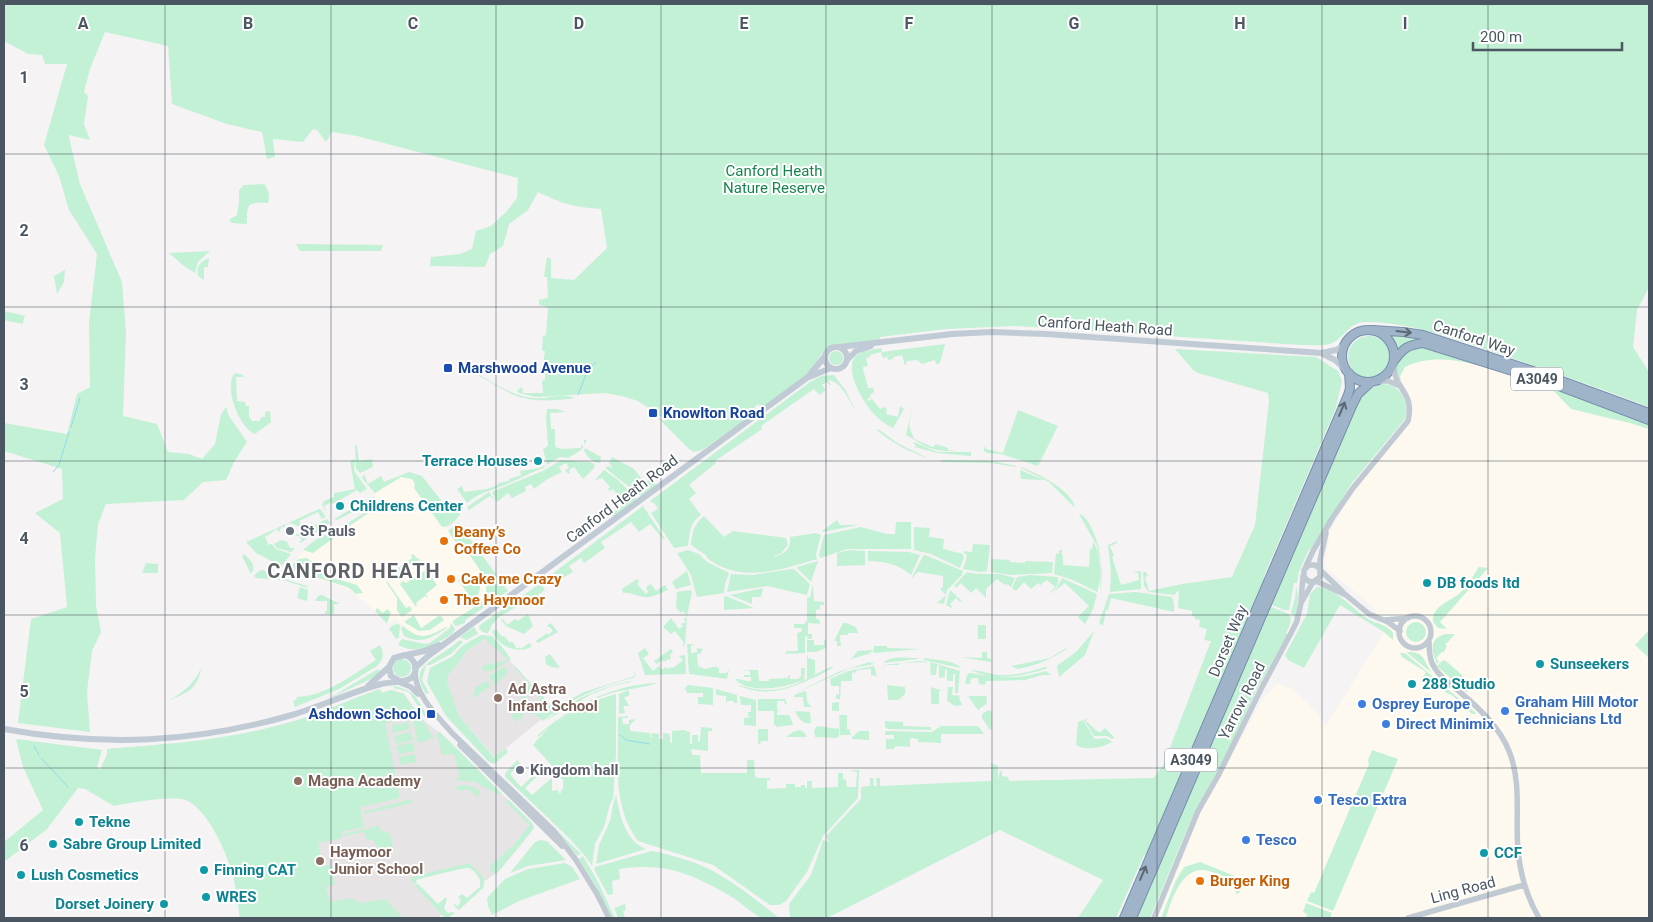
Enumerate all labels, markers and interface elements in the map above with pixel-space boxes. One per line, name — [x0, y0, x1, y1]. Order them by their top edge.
text: A — [78, 14, 89, 33]
text: B — [243, 14, 253, 33]
text: C — [408, 14, 418, 33]
text: D — [574, 14, 584, 33]
text: E — [740, 14, 749, 33]
text: F — [905, 14, 914, 33]
text: G — [1069, 14, 1080, 33]
text: H — [1234, 14, 1246, 33]
text: I — [1403, 14, 1407, 33]
scale bar — [1473, 20, 1622, 52]
text: 200 m — [1480, 28, 1522, 46]
text: 1 — [19, 68, 29, 87]
park label: Canford Heath Nature Reserve — [723, 162, 825, 197]
text: 2 — [19, 221, 29, 240]
street label: Canford Heath Road — [1037, 312, 1173, 340]
street label: Canford Way — [1431, 316, 1517, 360]
one-way arrow — [1396, 327, 1412, 337]
place label: Marshwood Avenue — [458, 359, 591, 377]
marker: Marshwood Avenue — [442, 362, 454, 374]
road number: A3049 — [1511, 368, 1563, 390]
text: 3 — [19, 375, 29, 394]
one-way arrow — [1337, 402, 1347, 417]
place label: Knowlton Road — [663, 404, 764, 422]
marker: Knowlton Road — [647, 407, 659, 419]
street label: Canford Heath Road — [563, 451, 681, 547]
place label: Terrace Houses — [422, 452, 528, 470]
marker: Terrace Houses — [532, 455, 544, 467]
place label: Childrens Center — [350, 497, 463, 515]
marker: Childrens Center — [334, 500, 346, 512]
place label: St Pauls — [300, 522, 356, 540]
place label: Beany’s Coffee Co — [454, 523, 521, 558]
marker: St Pauls — [284, 525, 296, 537]
text: 4 — [19, 529, 29, 548]
marker: Beany’s Coffee Co — [438, 535, 450, 547]
district label: CANFORD HEATH — [267, 559, 441, 583]
place label: Cake me Crazy — [461, 570, 562, 588]
marker: Cake me Crazy — [445, 573, 457, 585]
place label: DB foods ltd — [1437, 574, 1520, 592]
marker: DB foods ltd — [1421, 577, 1433, 589]
place label: The Haymoor — [454, 591, 546, 609]
marker: The Haymoor — [438, 594, 450, 606]
street label: Dorset Way — [1205, 602, 1251, 680]
place label: Sunseekers — [1550, 655, 1629, 673]
marker: Sunseekers — [1534, 658, 1546, 670]
street label: Yarrow Road — [1215, 659, 1269, 743]
place label: 288 Studio — [1422, 675, 1495, 693]
marker: 288 Studio — [1406, 678, 1418, 690]
place label: Ad Astra Infant School — [508, 680, 598, 715]
text: 5 — [19, 682, 29, 701]
marker: Ad Astra Infant School — [492, 692, 504, 704]
place label: Graham Hill Motor Technicians Ltd — [1515, 693, 1639, 728]
place label: Osprey Europe — [1372, 695, 1470, 713]
marker: Osprey Europe — [1356, 698, 1368, 710]
place label: Ashdown School — [308, 705, 421, 723]
marker: Graham Hill Motor Technicians Ltd — [1499, 705, 1511, 717]
marker: Ashdown School — [425, 708, 437, 720]
place label: Direct Minimix — [1396, 715, 1494, 733]
marker: Direct Minimix — [1380, 718, 1392, 730]
road number: A3049 — [1165, 748, 1217, 772]
place label: Kingdom hall — [530, 761, 619, 779]
marker: Kingdom hall — [514, 764, 526, 776]
place label: Magna Academy — [308, 772, 421, 790]
marker: Magna Academy — [292, 775, 304, 787]
place label: Tesco Extra — [1328, 791, 1407, 809]
marker: Tesco Extra — [1312, 794, 1324, 806]
place label: Tekne — [89, 813, 130, 831]
marker: Tekne — [73, 816, 85, 828]
place label: Tesco — [1256, 831, 1297, 849]
marker: Tesco — [1240, 834, 1252, 846]
place label: Sabre Group Limited — [63, 835, 201, 853]
text: 6 — [19, 836, 29, 855]
marker: Sabre Group Limited — [47, 838, 59, 850]
place label: Haymoor Junior School — [330, 843, 423, 878]
place label: CCF — [1494, 844, 1522, 862]
marker: CCF — [1478, 847, 1490, 859]
marker: Haymoor Junior School — [314, 855, 326, 867]
place label: Finning CAT — [214, 861, 296, 879]
marker: Finning CAT — [198, 864, 210, 876]
place label: Lush Cosmetics — [31, 866, 139, 884]
one-way arrow — [1138, 866, 1148, 881]
marker: Lush Cosmetics — [15, 869, 27, 881]
place label: Burger King — [1210, 872, 1290, 890]
street label: Ling Road — [1429, 873, 1497, 907]
marker: Burger King — [1194, 875, 1206, 887]
place label: WRES — [216, 888, 256, 906]
marker: WRES — [200, 891, 212, 903]
place label: Dorset Joinery — [55, 895, 154, 913]
marker: Dorset Joinery — [158, 898, 170, 910]

